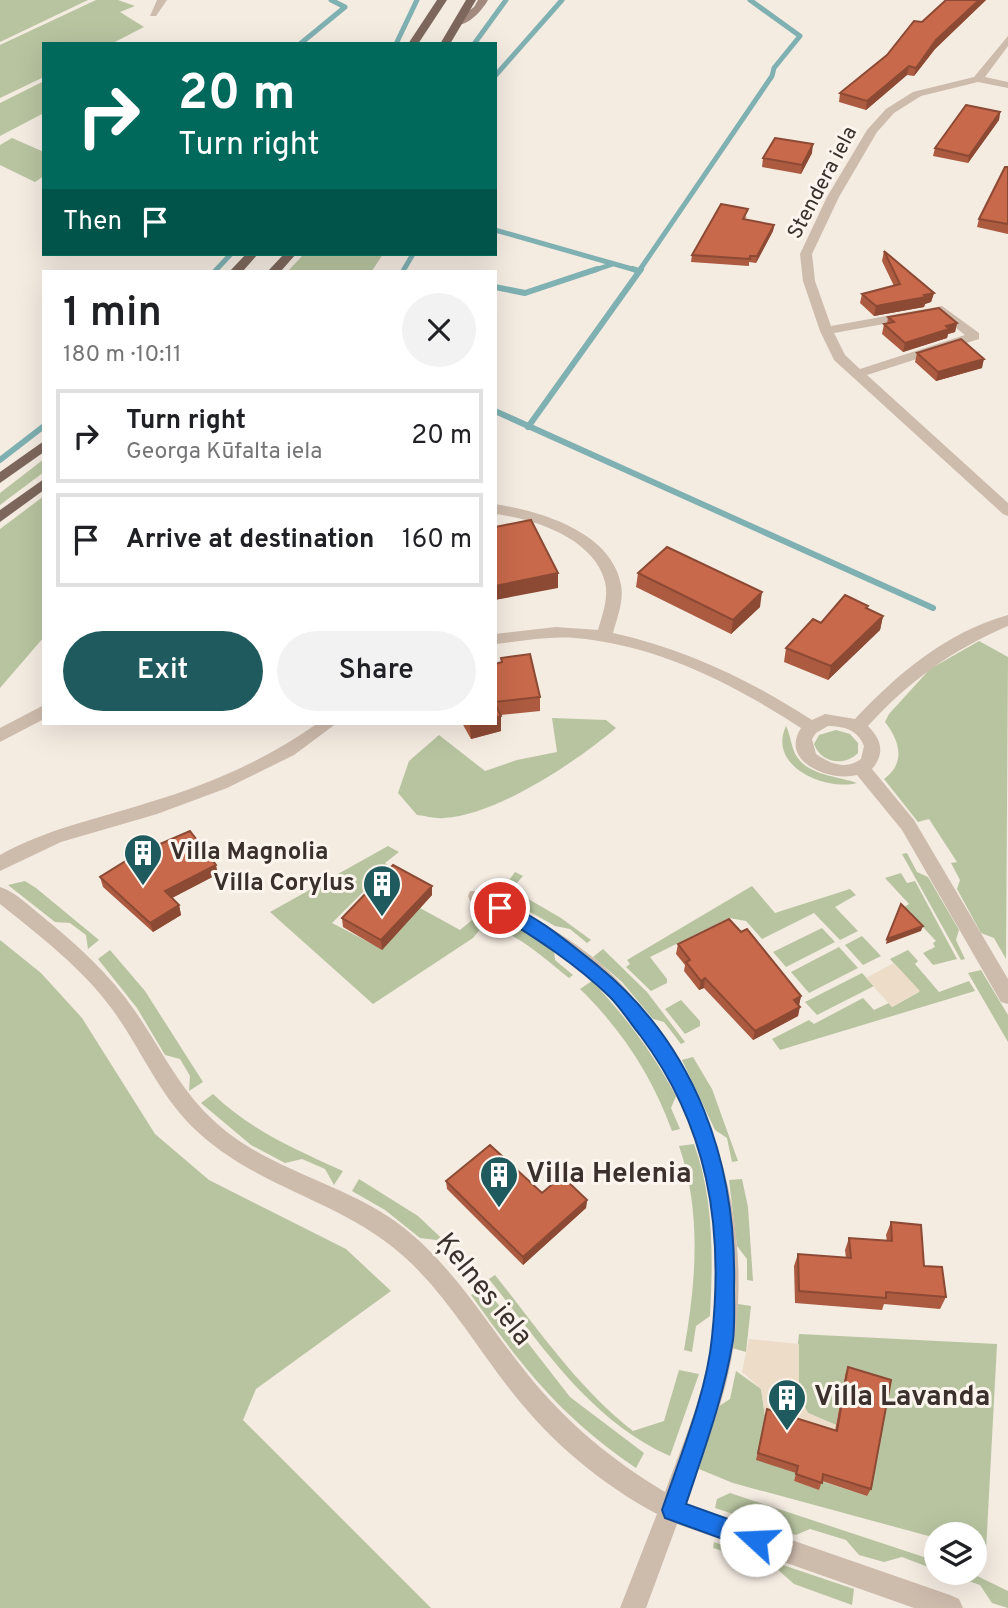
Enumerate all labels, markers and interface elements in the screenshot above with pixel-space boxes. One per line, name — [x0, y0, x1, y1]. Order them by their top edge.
text: 20 m — [178, 65, 295, 127]
icon: right — [63, 70, 154, 161]
street label: Stendera iela — [782, 122, 864, 244]
text: Turn right — [178, 126, 320, 166]
icon: arrive — [136, 203, 174, 241]
text: Then — [63, 206, 122, 239]
text: 1 min — [63, 288, 162, 341]
button: close — [402, 293, 476, 367]
text: 180 m · 10:11 — [63, 341, 182, 370]
text: Turn right — [126, 405, 246, 438]
icon: right — [67, 417, 105, 455]
text: 20 m — [411, 420, 472, 453]
text: Georga Kūfalta iela — [126, 438, 322, 467]
icon: arrive — [67, 521, 105, 559]
text: Arrive at destination — [126, 524, 374, 557]
text: 160 m — [402, 524, 472, 557]
button: Exit — [63, 631, 263, 711]
button: Share — [277, 631, 476, 711]
building icon: Villa Magnolia — [122, 832, 164, 887]
place label: Villa Magnolia — [170, 838, 328, 868]
building icon: Villa Corylus — [361, 863, 403, 918]
place label: Villa Corylus — [213, 869, 355, 899]
pin — [470, 878, 530, 938]
icon: arrive — [481, 889, 519, 927]
building icon: Villa Helenia — [478, 1154, 520, 1209]
place label: Villa Helenia — [526, 1157, 692, 1193]
street label: Ķelnes iela — [426, 1226, 540, 1354]
building icon: Villa Lavanda — [766, 1377, 808, 1432]
place label: Villa Lavanda — [814, 1380, 990, 1416]
position arrow — [719, 1503, 793, 1577]
map controls — [924, 1522, 987, 1585]
button: layers — [924, 1522, 987, 1585]

